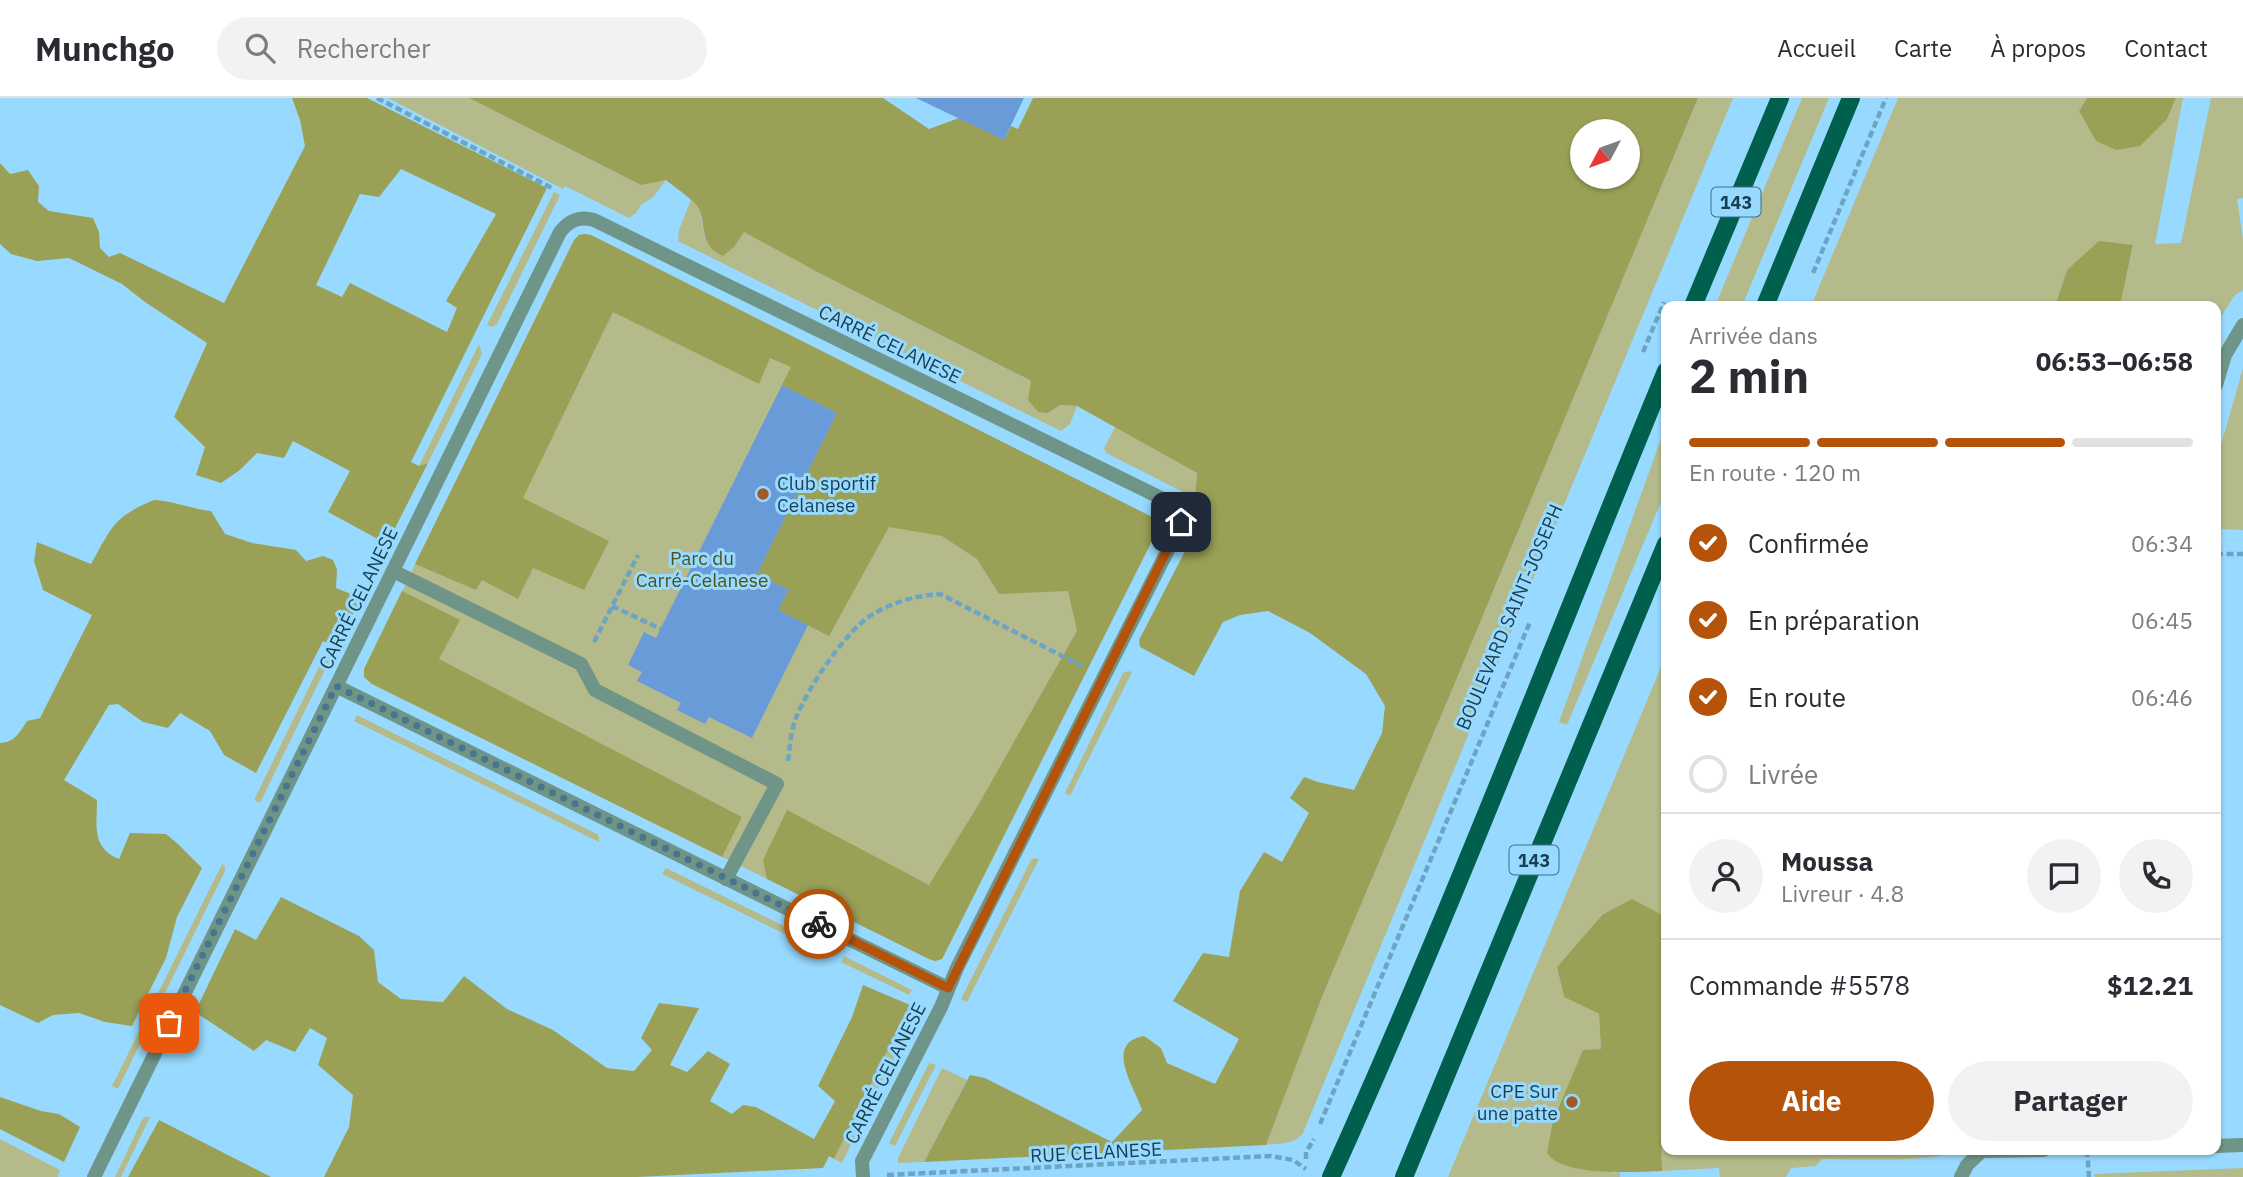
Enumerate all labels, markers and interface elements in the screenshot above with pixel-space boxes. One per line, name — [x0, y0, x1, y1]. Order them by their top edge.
search box — [217, 17, 707, 80]
text: Munchgo — [35, 27, 175, 70]
icon: search — [241, 29, 279, 67]
text: Rechercher — [297, 31, 430, 65]
text: Accueil — [1777, 32, 1856, 64]
text: Carte — [1894, 32, 1952, 64]
text: À propos — [1990, 32, 2086, 64]
text: Contact — [2124, 32, 2208, 64]
north arrow — [1570, 119, 1640, 189]
map controls — [1570, 119, 1640, 189]
road number: 143 — [1712, 188, 1760, 217]
street label: CARRÉ CELANESE — [815, 299, 965, 389]
text: Arrivée dans — [1689, 320, 1818, 350]
text: 06:53–06:58 — [2036, 344, 2193, 378]
text: 2 min — [1689, 346, 1809, 406]
text: En route · 120 m — [1689, 457, 1861, 487]
place label: Club sportif Celanese — [777, 471, 876, 517]
marker: Club sportif Celanese — [755, 486, 771, 502]
pin — [1151, 492, 1211, 552]
street label: BOULEVARD SAINT-JOSEPH — [1450, 501, 1568, 733]
icon: home — [1162, 503, 1200, 541]
street label: CARRÉ CELANESE — [313, 523, 403, 673]
icon: check — [1689, 524, 1727, 562]
text: Confirmée — [1748, 526, 1869, 560]
text: 06:34 — [2131, 528, 2193, 558]
park label: Parc du Carré-Celanese — [636, 546, 768, 592]
icon: check — [1689, 601, 1727, 639]
text: En préparation — [1748, 603, 1920, 637]
text: 06:45 — [2131, 605, 2193, 635]
icon: check — [1689, 678, 1727, 716]
text: En route — [1748, 680, 1846, 714]
text: 06:46 — [2131, 682, 2193, 712]
text: Livrée — [1748, 757, 1818, 791]
button: person — [1689, 839, 1763, 913]
button: chat — [2027, 839, 2101, 913]
button: phone — [2119, 839, 2193, 913]
text: Moussa — [1781, 844, 1873, 878]
road number: 143 — [1510, 846, 1558, 874]
text: Livreur · 4.8 — [1781, 878, 1904, 908]
courier — [784, 889, 854, 959]
icon: bike — [800, 905, 838, 943]
text: Commande #5578 — [1689, 968, 1910, 1002]
text: $12.21 — [2107, 968, 2193, 1002]
pin — [139, 993, 199, 1053]
street label: CARRÉ CELANESE — [839, 998, 931, 1148]
icon: bag — [150, 1004, 188, 1042]
button: Aide — [1689, 1061, 1934, 1141]
button: Partager — [1948, 1061, 2193, 1141]
place label: CPE Sur une patte — [1477, 1079, 1558, 1125]
marker: CPE Sur une patte — [1564, 1094, 1580, 1110]
street label: RUE CELANESE — [1029, 1137, 1163, 1167]

